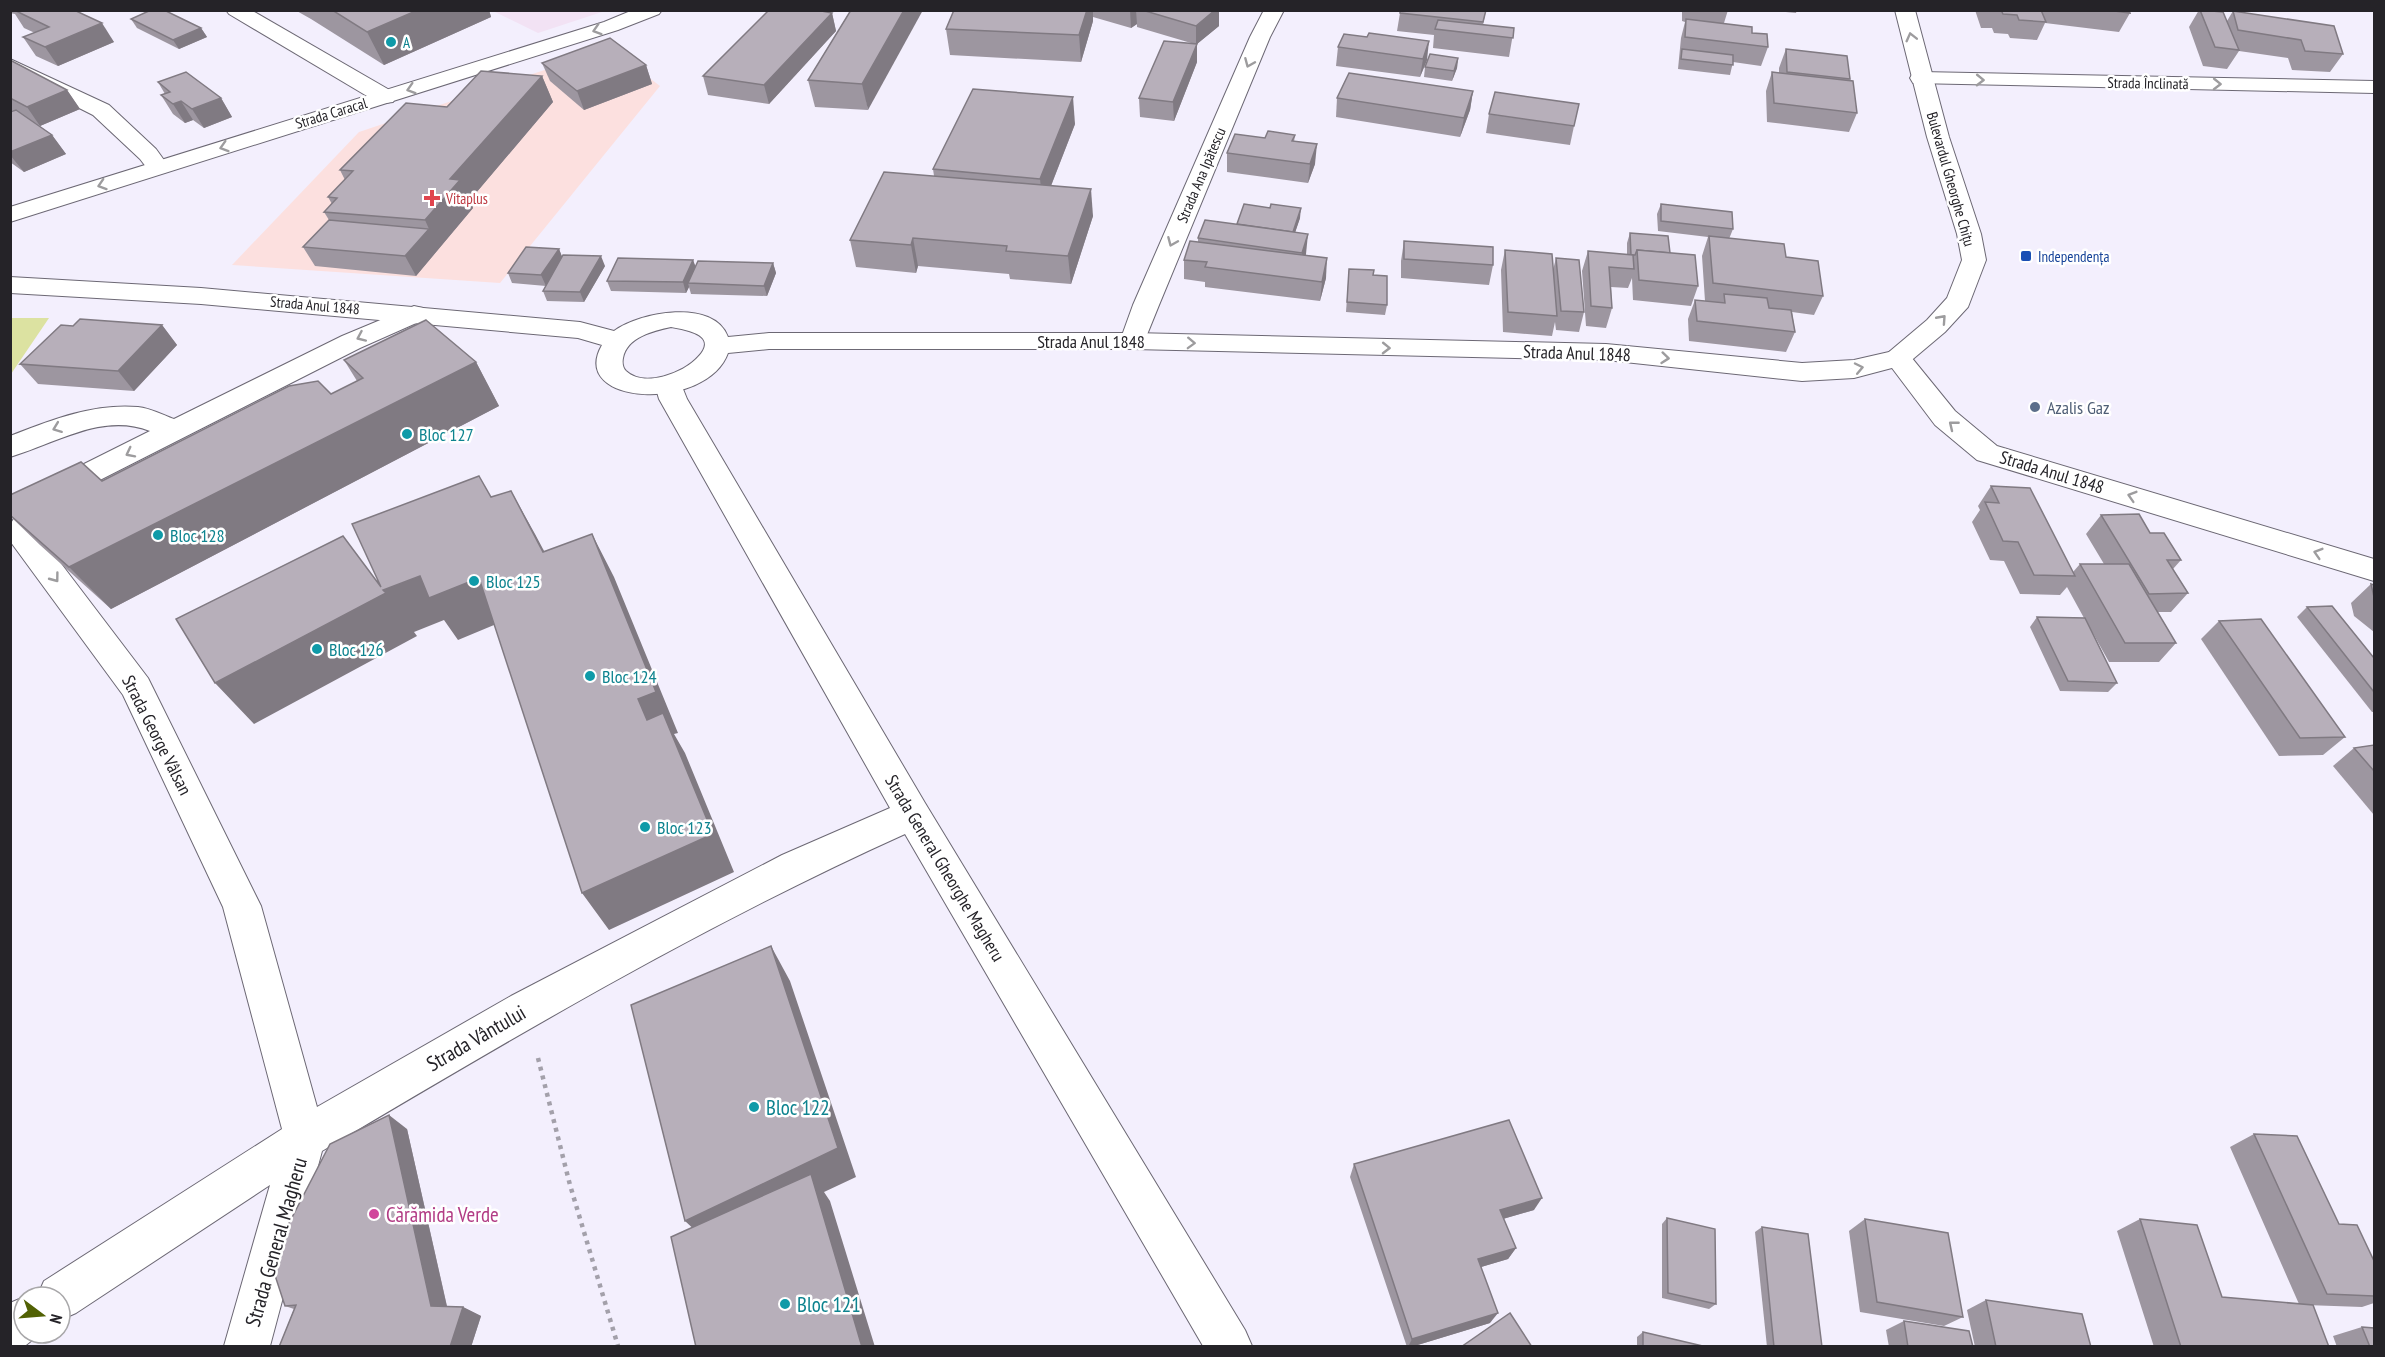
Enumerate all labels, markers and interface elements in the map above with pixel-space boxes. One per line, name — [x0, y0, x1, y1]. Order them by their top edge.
one-way arrow — [592, 23, 603, 35]
one-way arrow — [1906, 32, 1919, 42]
place label: A — [403, 33, 411, 52]
marker: A — [384, 35, 398, 49]
one-way arrow — [1244, 57, 1256, 68]
street label: Strada Înclinată — [2107, 73, 2189, 93]
one-way arrow — [1975, 74, 1984, 86]
one-way arrow — [2212, 78, 2221, 90]
one-way arrow — [406, 81, 417, 94]
street label: Strada Caracal — [293, 93, 370, 133]
street label: Bulevardul Gheorghe Chițu — [1923, 110, 1979, 248]
street label: Strada Ana Ipătescu — [1172, 124, 1230, 226]
one-way arrow — [219, 140, 230, 152]
one-way arrow — [97, 178, 108, 190]
marker: Vitaplus — [423, 189, 441, 207]
place label: Vitaplus — [445, 189, 488, 208]
one-way arrow — [1167, 236, 1179, 247]
place label: Independența — [2038, 247, 2109, 266]
marker: Independența — [2019, 249, 2033, 263]
street label: Strada Anul 1848 — [269, 292, 361, 318]
one-way arrow — [1935, 316, 1946, 326]
one-way arrow — [356, 330, 367, 342]
street label: Strada Anul 1848 — [1037, 330, 1145, 353]
one-way arrow — [1187, 337, 1196, 349]
street label: Strada Anul 1848 — [1523, 340, 1631, 366]
one-way arrow — [1382, 341, 1391, 354]
one-way arrow — [1660, 351, 1670, 364]
one-way arrow — [1854, 362, 1864, 375]
place label: Azalis Gaz — [2047, 396, 2109, 419]
marker: Azalis Gaz — [2028, 400, 2042, 414]
one-way arrow — [52, 421, 62, 434]
one-way arrow — [1949, 421, 1960, 432]
place label: Bloc 127 — [419, 423, 474, 446]
marker: Bloc 127 — [400, 427, 414, 441]
one-way arrow — [126, 445, 137, 457]
street label: Strada Anul 1848 — [1997, 445, 2107, 499]
one-way arrow — [2127, 491, 2138, 503]
place label: Bloc 128 — [170, 524, 225, 547]
marker: Bloc 128 — [151, 528, 165, 542]
one-way arrow — [2314, 548, 2324, 560]
place label: Bloc 125 — [486, 570, 541, 593]
one-way arrow — [47, 571, 58, 582]
marker: Bloc 125 — [467, 574, 481, 588]
place label: Bloc 126 — [329, 638, 384, 661]
marker: Bloc 126 — [310, 642, 324, 656]
place label: Bloc 124 — [602, 665, 657, 688]
marker: Bloc 124 — [583, 669, 597, 683]
street label: Strada George Vâlsan — [117, 671, 197, 799]
street label: Strada General Gheorghe Magheru — [880, 771, 1010, 965]
place label: Bloc 123 — [657, 816, 712, 839]
marker: Bloc 123 — [638, 820, 652, 834]
street label: Strada Vântului — [421, 999, 531, 1077]
place label: Bloc 122 — [766, 1094, 830, 1121]
marker: Bloc 122 — [747, 1100, 761, 1114]
street label: Strada General Magheru — [239, 1154, 313, 1330]
place label: Cărămida Verde — [386, 1201, 499, 1228]
marker: Cărămida Verde — [367, 1207, 381, 1221]
north arrow — [12, 1285, 72, 1345]
place label: Bloc 121 — [797, 1291, 861, 1318]
marker: Bloc 121 — [778, 1297, 792, 1311]
text: N — [46, 1312, 67, 1326]

